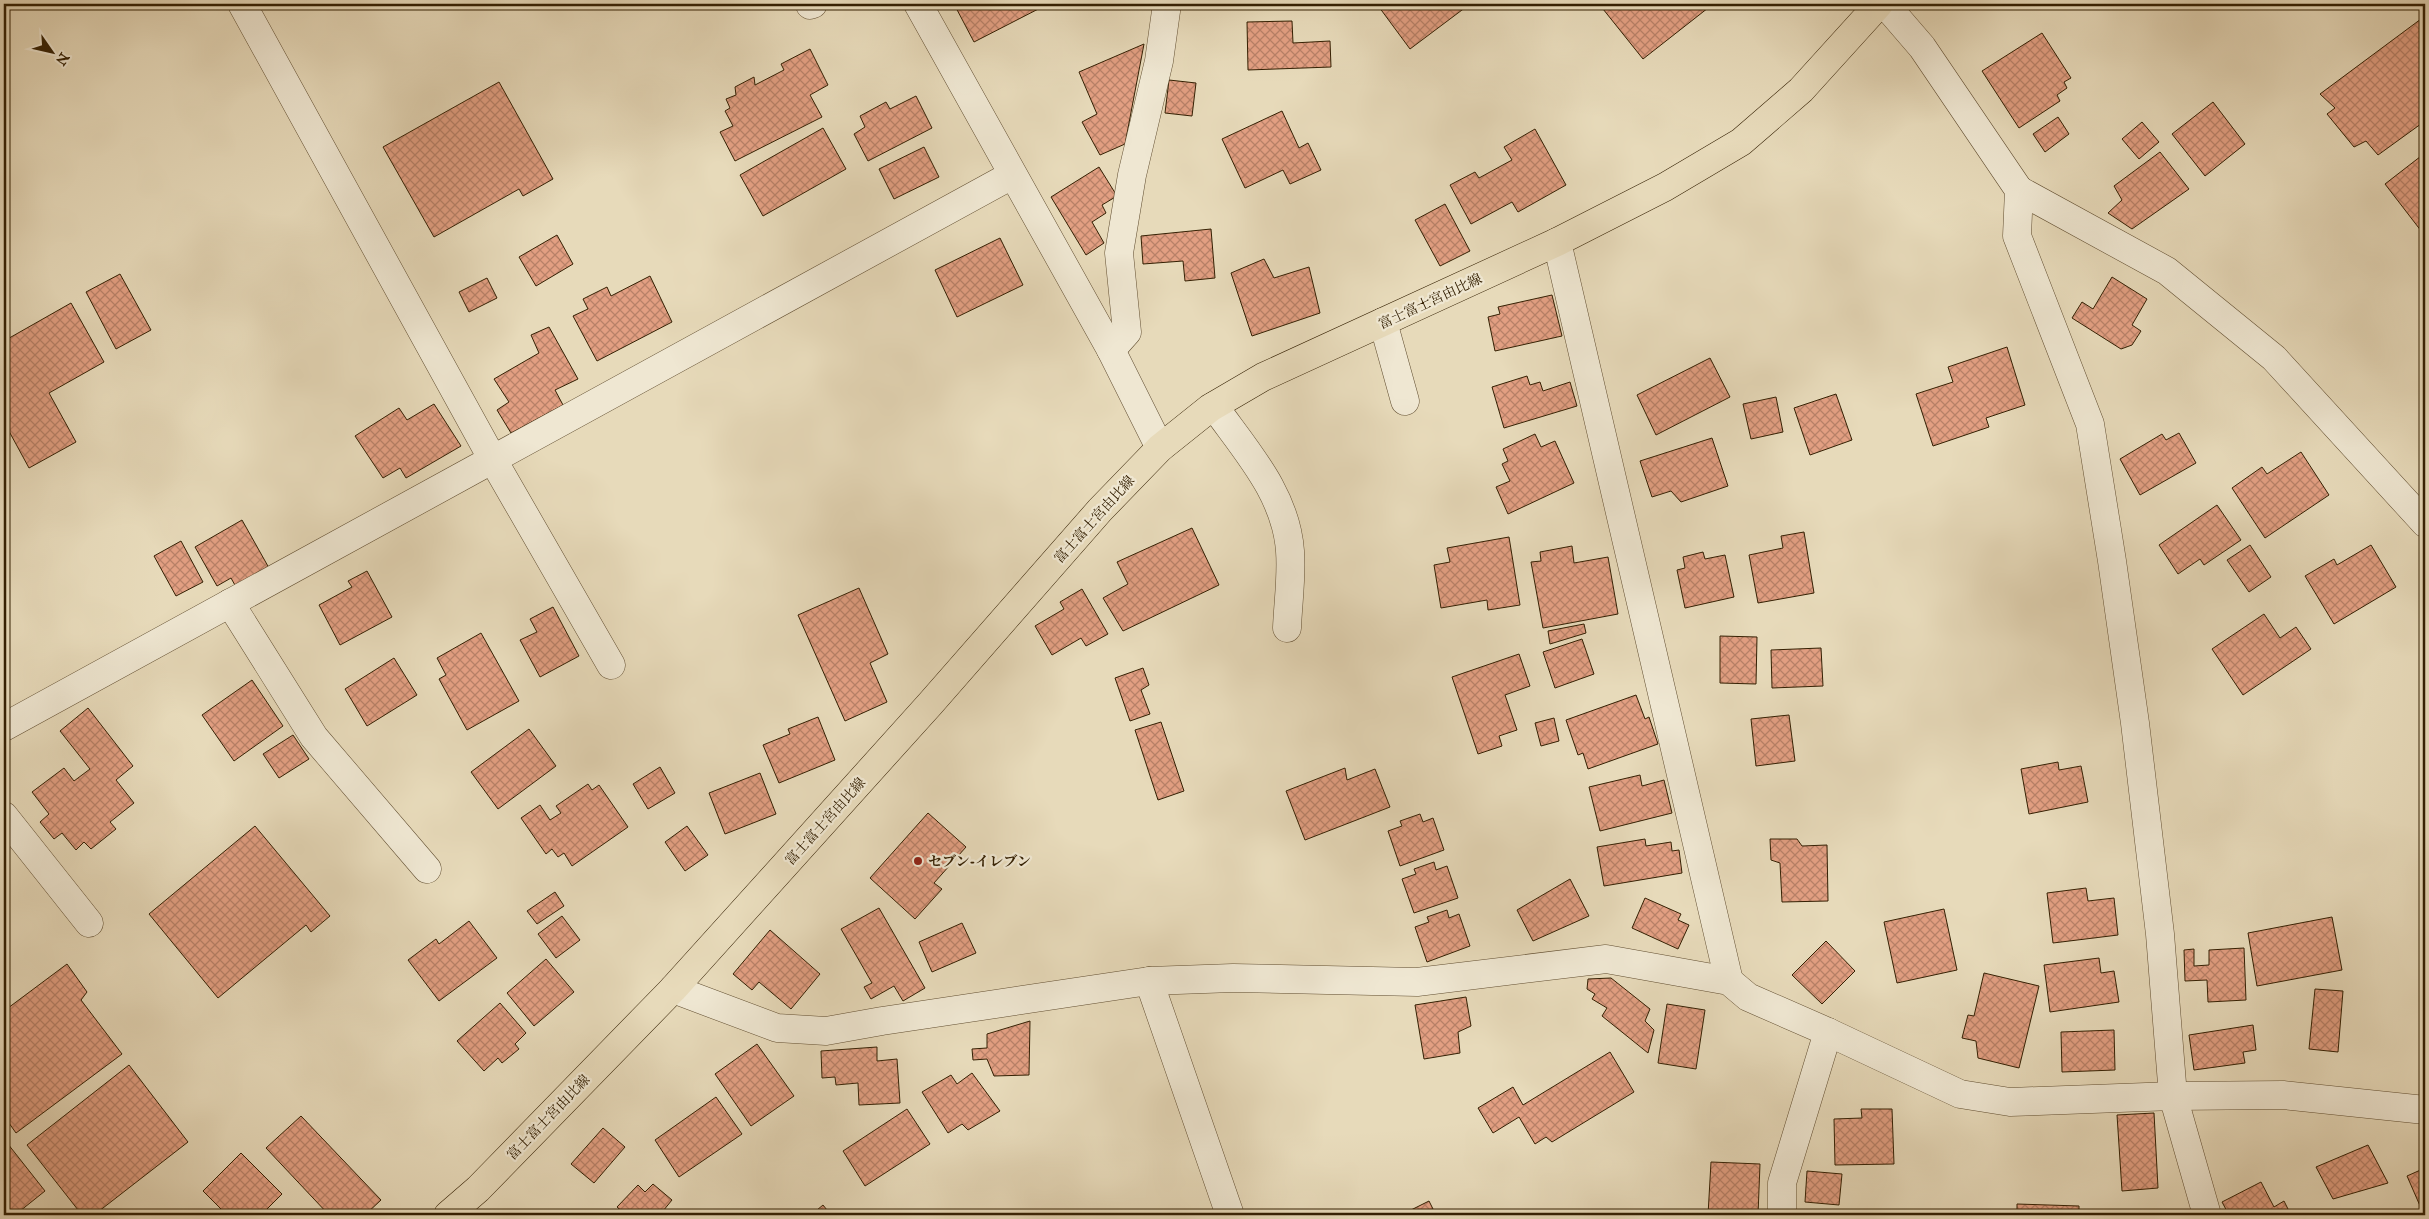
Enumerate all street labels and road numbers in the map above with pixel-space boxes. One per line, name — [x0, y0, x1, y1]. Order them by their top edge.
street label: 富士富士宮由比線 — [1376, 270, 1485, 333]
street label: 富士富士宮由比線 — [1051, 472, 1138, 567]
street label: 富士富士宮由比線 — [782, 774, 869, 869]
street label: 富士富士宮由比線 — [503, 1071, 593, 1164]

